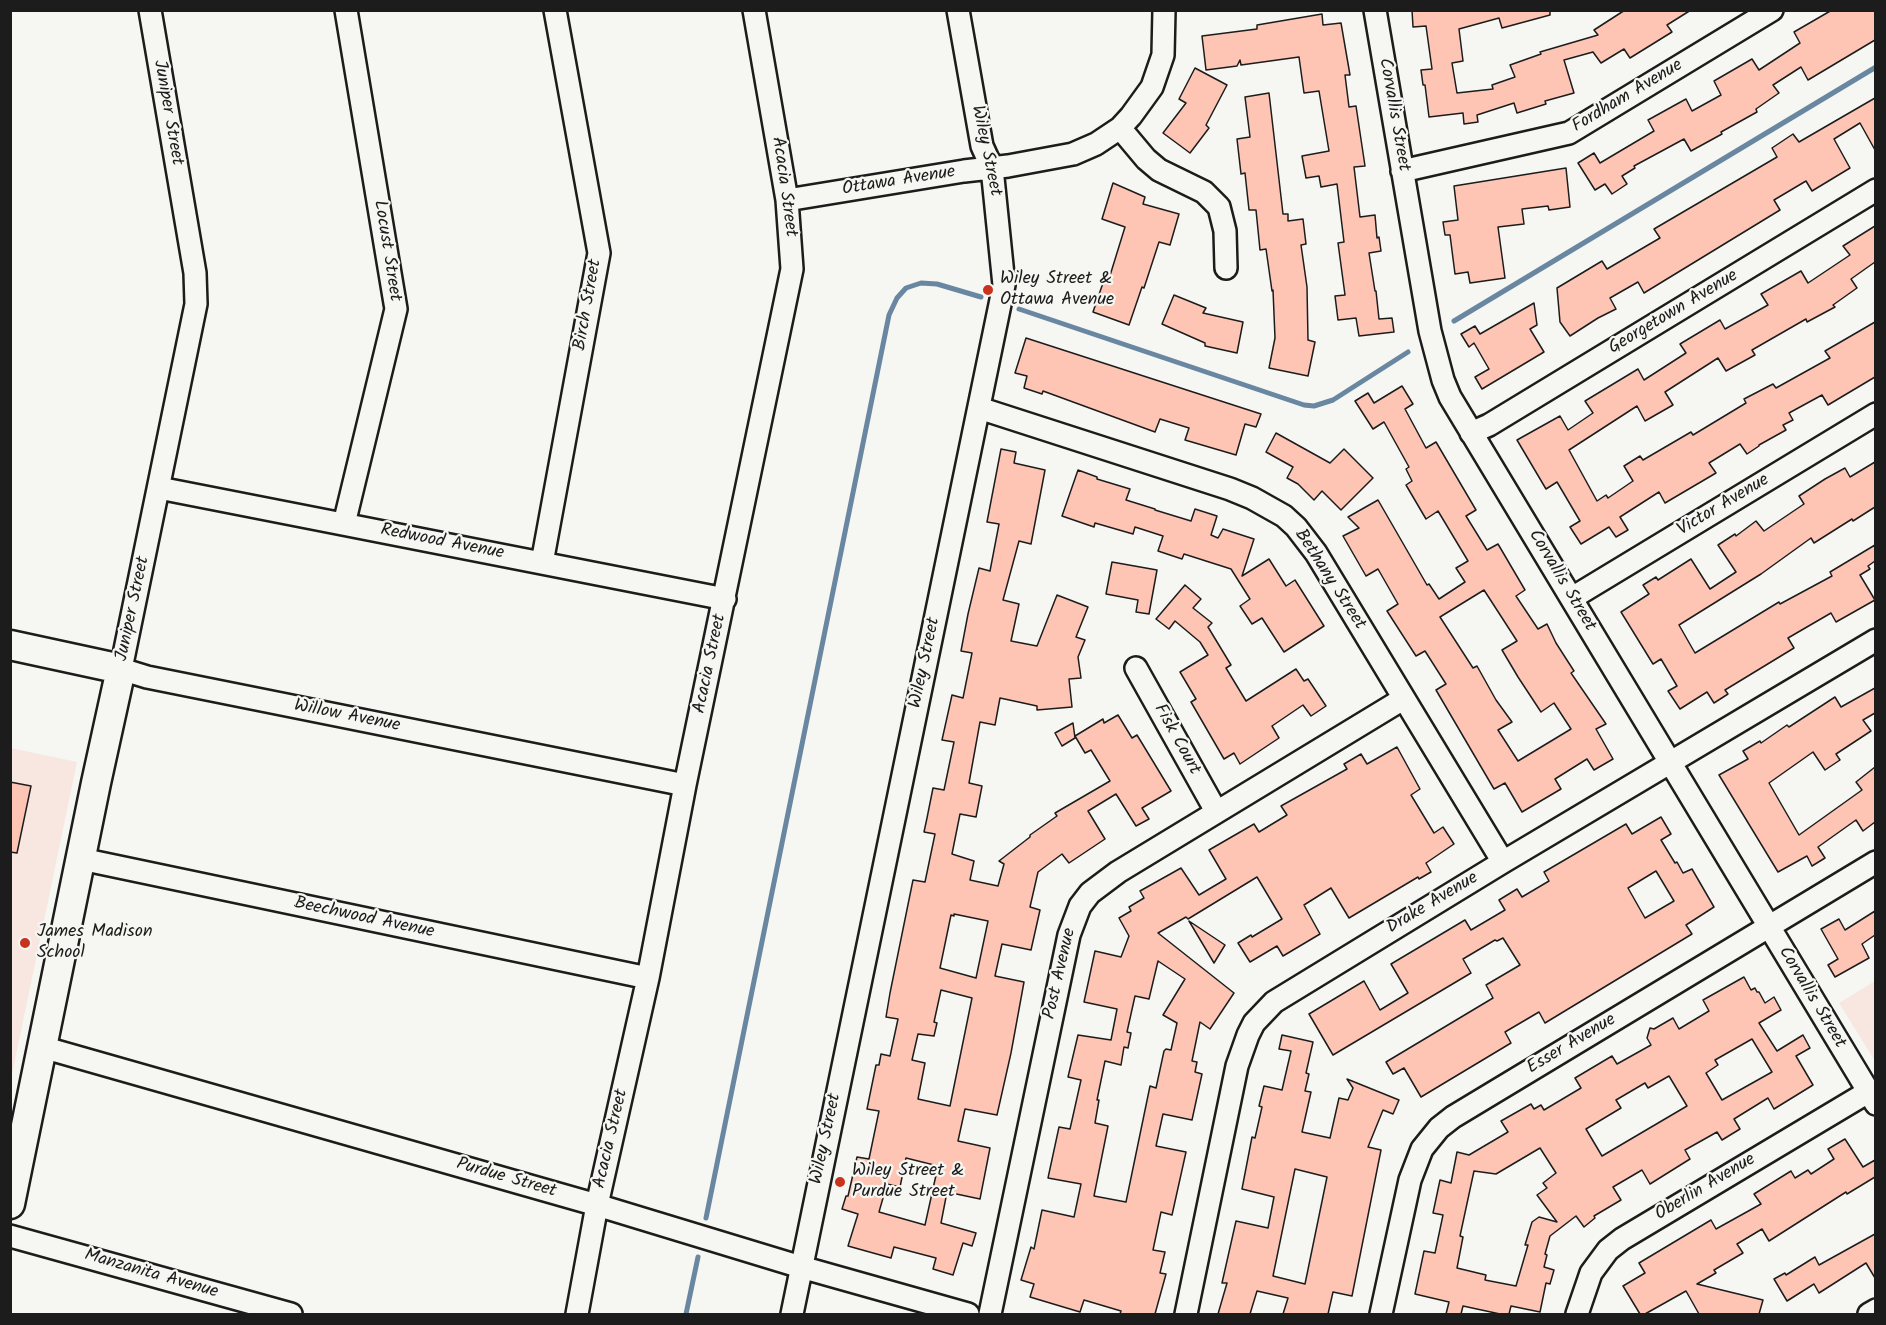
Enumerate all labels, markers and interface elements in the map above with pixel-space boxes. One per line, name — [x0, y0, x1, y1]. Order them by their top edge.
street label: Fordham Avenue — [1569, 56, 1687, 138]
street label: Corvallis Street — [1372, 57, 1414, 173]
street label: Juniper Street — [147, 59, 187, 167]
street label: Wiley Street — [965, 104, 1005, 198]
street label: Acacia Street — [765, 135, 801, 239]
street label: Ottawa Avenue — [841, 162, 957, 202]
street label: Locust Street — [367, 199, 405, 303]
street label: Birch Street — [570, 258, 608, 352]
street label: Georgetown Avenue — [1605, 266, 1743, 360]
place label: Wiley Street & Ottawa Avenue — [1000, 269, 1114, 312]
marker: Wiley Street & Ottawa Avenue — [981, 283, 995, 297]
street label: Victor Avenue — [1674, 470, 1774, 542]
street label: Redwood Avenue — [378, 520, 506, 566]
street label: Bethany Street — [1288, 526, 1370, 634]
street label: Corvallis Street — [1522, 526, 1600, 636]
street label: Juniper Street — [112, 555, 156, 663]
street label: Acacia Street — [690, 612, 732, 716]
street label: Wiley Street — [906, 616, 946, 710]
street label: Willow Avenue — [292, 696, 402, 738]
street label: Fisk Court — [1148, 701, 1204, 779]
street label: Drake Avenue — [1383, 868, 1483, 940]
street label: Beechwood Avenue — [292, 894, 436, 944]
place label: James Madison School — [37, 922, 153, 964]
street label: Post Avenue — [1040, 926, 1082, 1022]
marker: James Madison School — [18, 936, 32, 950]
street label: Corvallis Street — [1772, 943, 1850, 1053]
street label: Esser Avenue — [1524, 1010, 1620, 1080]
street label: Acacia Street — [590, 1087, 634, 1191]
street label: Wiley Street — [807, 1092, 847, 1186]
street label: Oberlin Avenue — [1652, 1150, 1760, 1226]
street label: Purdue Street — [454, 1154, 558, 1204]
place label: Wiley Street & Purdue Street — [852, 1161, 964, 1204]
marker: Wiley Street & Purdue Street — [833, 1175, 847, 1189]
street label: Manzanita Avenue — [82, 1246, 220, 1304]

